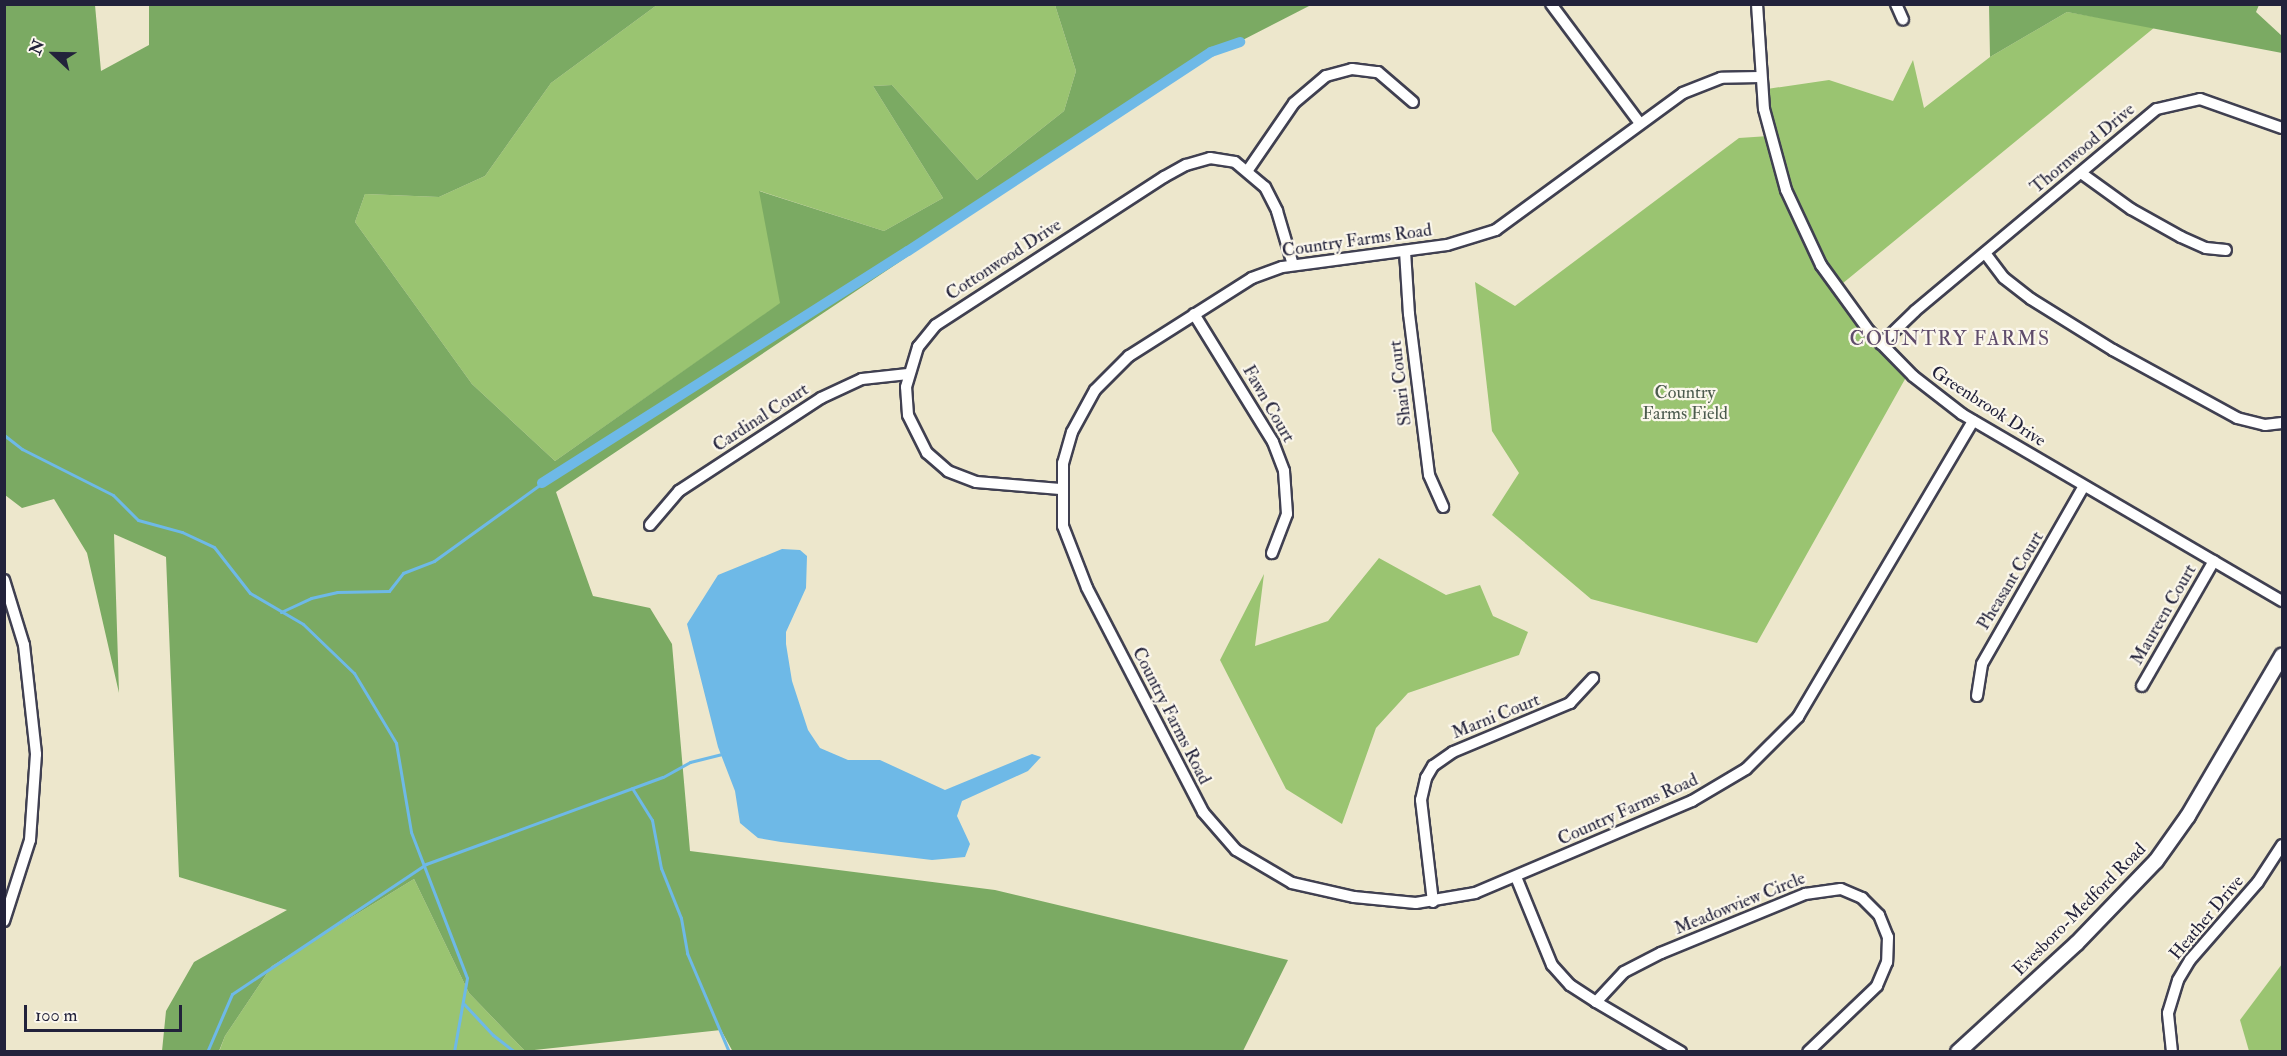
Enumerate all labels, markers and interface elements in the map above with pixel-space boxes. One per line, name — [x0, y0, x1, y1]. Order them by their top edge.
north arrow — [24, 24, 84, 84]
text: N — [25, 37, 49, 58]
street label: Thornwood Drive — [2026, 99, 2140, 199]
street label: Cottonwood Drive — [942, 215, 1066, 305]
street label: Country Farms Road — [1281, 220, 1433, 262]
district label: COUNTRY FARMS — [1849, 326, 2051, 350]
street label: Shari Court — [1385, 339, 1417, 427]
street label: Fawn Court — [1237, 361, 1299, 447]
street label: Greenbrook Drive — [1927, 362, 2049, 452]
street label: Cardinal Court — [709, 379, 813, 457]
park label: Country Farms Field — [1642, 383, 1728, 426]
street label: Pheasant Court — [1973, 528, 2049, 634]
street label: Maureen Court — [2127, 561, 2201, 669]
street label: Country Farms Road — [1127, 644, 1215, 788]
street label: Marni Court — [1449, 690, 1543, 744]
street label: Country Farms Road — [1555, 769, 1701, 851]
street label: Evesboro-Medford Road — [2009, 839, 2151, 981]
street label: Meadowview Circle — [1671, 868, 1809, 940]
street label: Heather Drive — [2165, 871, 2249, 965]
scale bar — [27, 993, 184, 1031]
text: 100 m — [35, 1004, 78, 1027]

